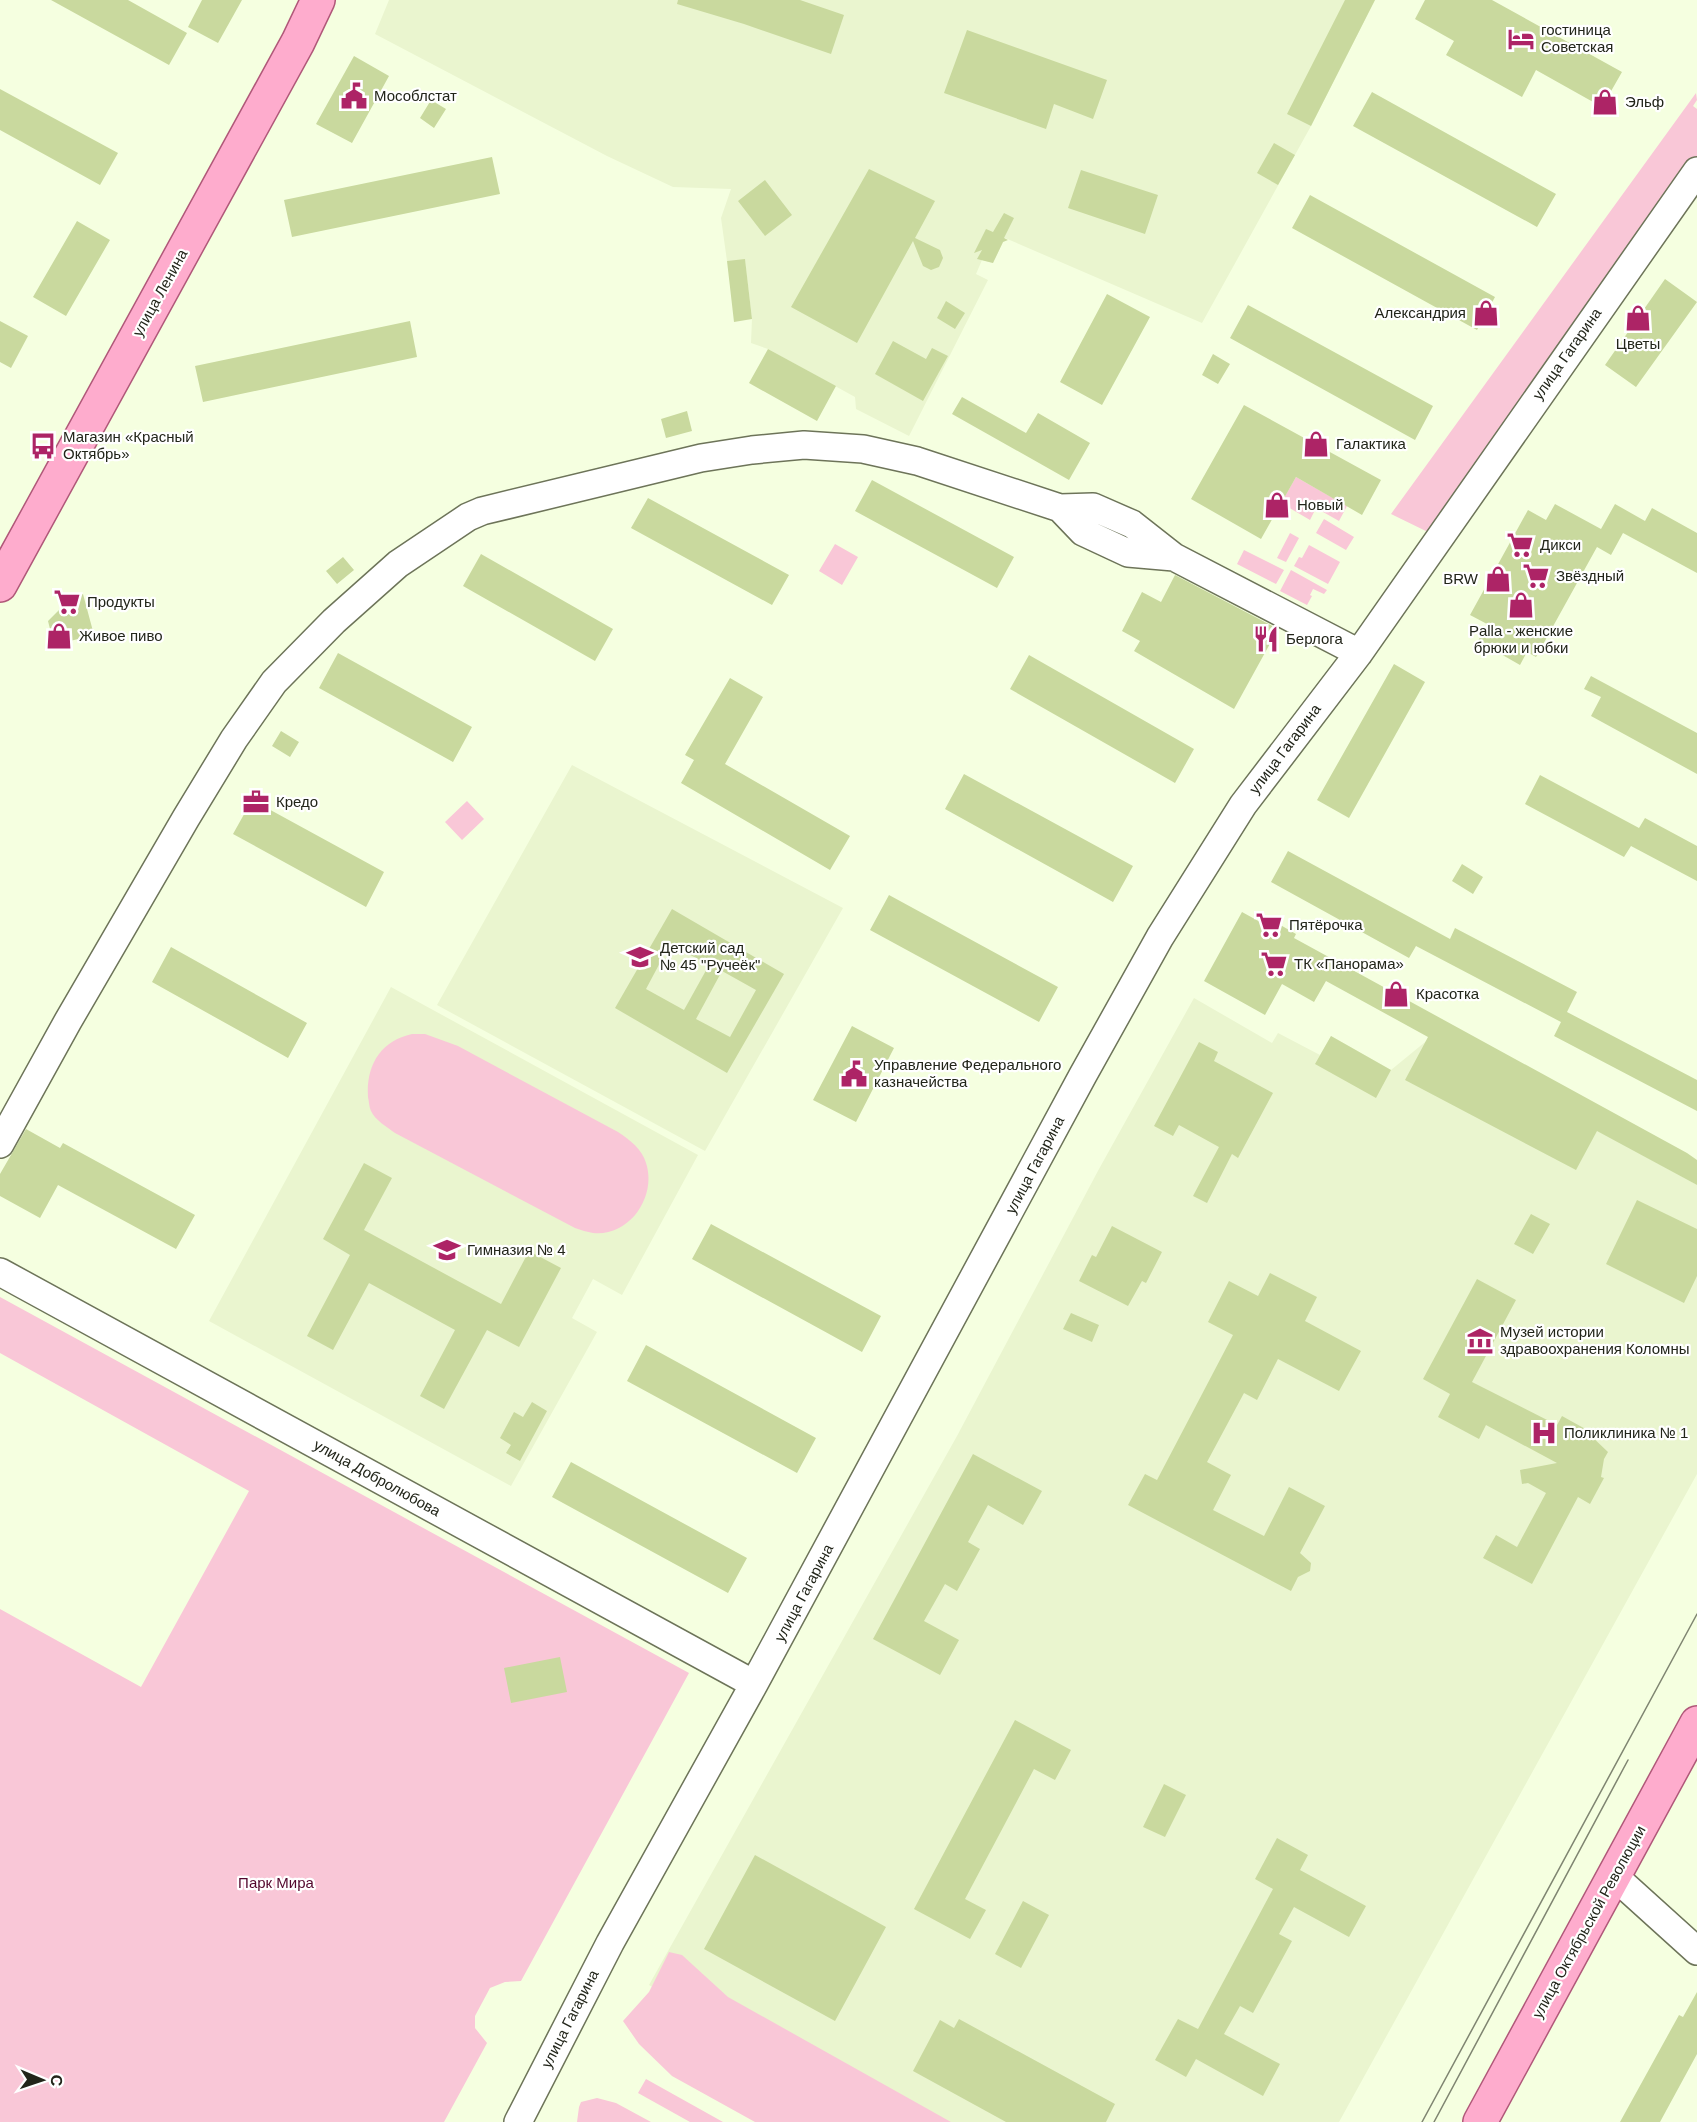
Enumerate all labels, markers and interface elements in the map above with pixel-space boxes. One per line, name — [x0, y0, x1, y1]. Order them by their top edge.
place label: гостиница Советская — [1541, 21, 1613, 55]
hotel icon: гостиница Советская — [1506, 24, 1536, 54]
public building icon: Мособлстат — [339, 81, 369, 111]
place label: Мособлстат — [374, 87, 457, 104]
shop icon: Эльф — [1590, 87, 1620, 117]
place label: Эльф — [1625, 93, 1664, 110]
street label: улица Ленина — [129, 246, 191, 339]
shop icon: Александрия — [1471, 298, 1501, 328]
shop icon: Цветы — [1623, 303, 1653, 333]
place label: Александрия — [1374, 304, 1466, 321]
street label: улица Гагарина — [1529, 304, 1605, 403]
place label: Цветы — [1616, 335, 1660, 352]
place label: Магазин «Красный Октябрь» — [63, 428, 194, 462]
shop icon: Галактика — [1301, 429, 1331, 459]
bus stop icon: Магазин «Красный Октябрь» — [28, 431, 58, 461]
place label: Галактика — [1336, 435, 1407, 452]
shop icon: Новый — [1262, 490, 1292, 520]
place label: Новый — [1297, 496, 1343, 513]
supermarket icon: Дикси — [1505, 530, 1535, 560]
place label: Дикси — [1540, 536, 1581, 553]
supermarket icon: Звёздный — [1521, 561, 1551, 591]
shop icon: BRW — [1483, 564, 1513, 594]
place label: Звёздный — [1556, 567, 1624, 584]
place label: BRW — [1443, 570, 1479, 587]
supermarket icon: Продукты — [52, 587, 82, 617]
shop icon: Palla - женские брюки и юбки — [1506, 590, 1536, 620]
place label: Продукты — [87, 593, 155, 610]
shop icon: Живое пиво — [44, 621, 74, 651]
place label: Palla - женские брюки и юбки — [1469, 622, 1573, 656]
restaurant icon: Берлога — [1251, 624, 1281, 654]
place label: Живое пиво — [79, 627, 163, 644]
place label: Берлога — [1286, 630, 1343, 647]
street label: улица Гагарина — [1245, 700, 1324, 797]
office icon: Кредо — [241, 787, 271, 817]
place label: Кредо — [276, 793, 318, 810]
supermarket icon: Пятёрочка — [1254, 910, 1284, 940]
place label: Пятёрочка — [1289, 916, 1363, 933]
place label: Детский сад № 45 "Ручеёк" — [660, 939, 760, 973]
school or university icon: Детский сад № 45 "Ручеёк" — [625, 942, 655, 972]
supermarket icon: ТК «Панорама» — [1259, 949, 1289, 979]
place label: ТК «Панорама» — [1294, 955, 1404, 972]
shop icon: Красотка — [1381, 979, 1411, 1009]
place label: Красотка — [1416, 985, 1480, 1002]
place label: Управление Федерального казначейства — [874, 1056, 1061, 1090]
public building icon: Управление Федерального казначейства — [839, 1059, 869, 1089]
street label: улица Гагарина — [1002, 1113, 1068, 1216]
school or university icon: Гимназия № 4 — [432, 1235, 462, 1265]
place label: Гимназия № 4 — [467, 1241, 566, 1258]
place label: Музей истории здравоохранения Коломны — [1500, 1323, 1689, 1357]
museum icon: Музей истории здравоохранения Коломны — [1465, 1326, 1495, 1356]
hospital icon: Поликлиника № 1 — [1529, 1418, 1559, 1448]
place label: Поликлиника № 1 — [1564, 1424, 1688, 1441]
street label: улица Добролюбова — [311, 1436, 444, 1520]
street label: улица Гагарина — [771, 1541, 837, 1644]
street label: улица Октябрьской Революции — [1528, 1823, 1649, 2021]
park label: Парк Мира — [238, 1874, 315, 1891]
street label: улица Гагарина — [537, 1966, 602, 2071]
north arrow — [12, 2050, 72, 2110]
text: С — [48, 2074, 65, 2087]

